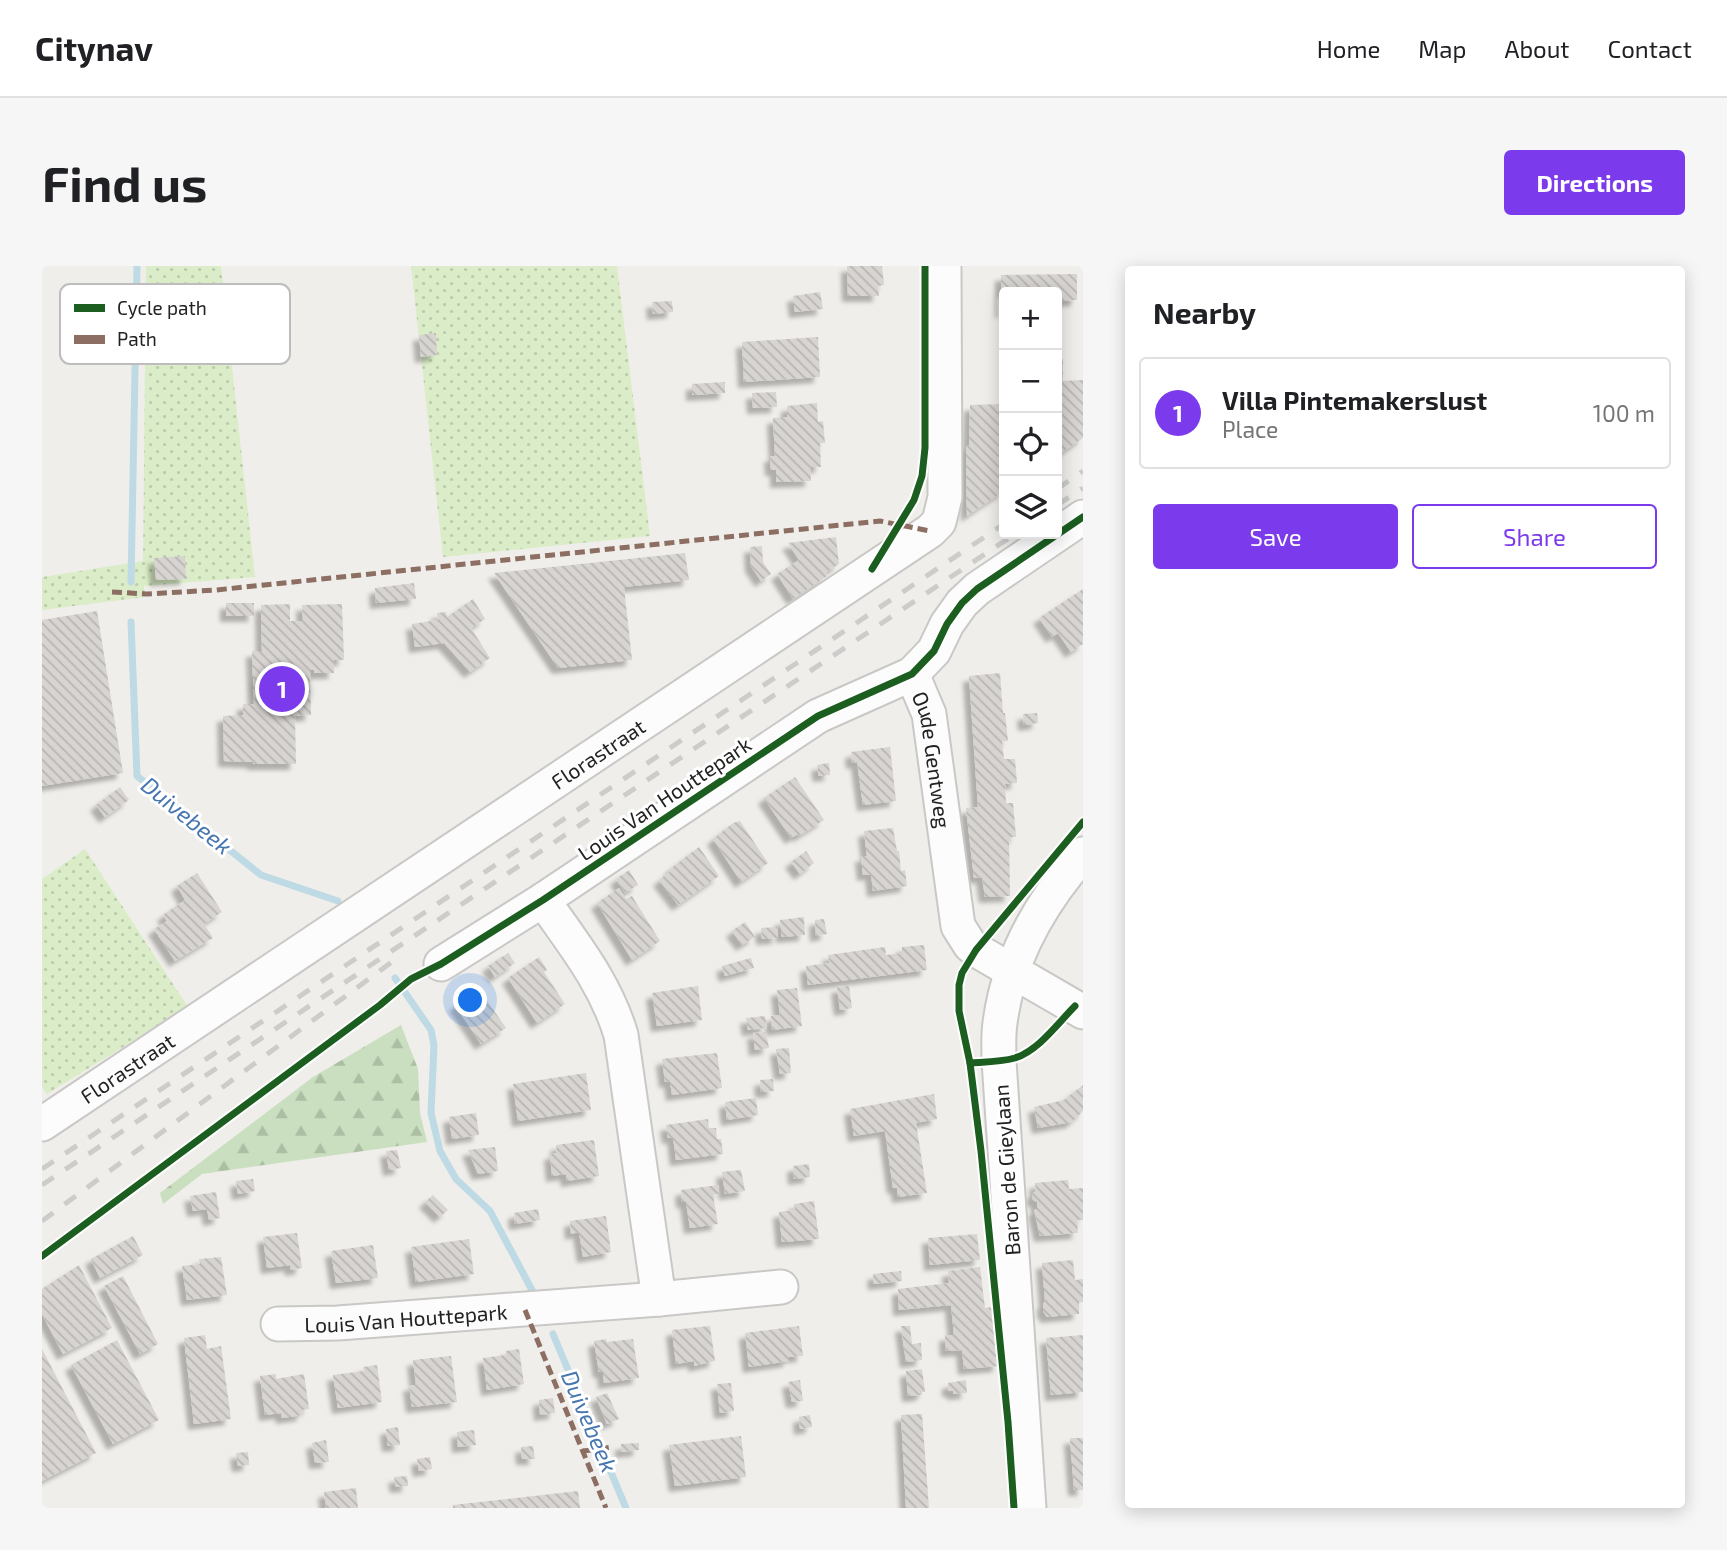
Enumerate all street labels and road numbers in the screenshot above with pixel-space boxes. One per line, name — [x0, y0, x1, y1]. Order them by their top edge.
street label: Oude Gentweg — [908, 687, 957, 830]
street label: Florastraat — [546, 713, 649, 793]
street label: Louis Van Houttepark — [573, 731, 756, 865]
street label: Florastraat — [75, 1027, 179, 1108]
street label: Baron de Gieylaan — [988, 1083, 1024, 1257]
street label: Louis Van Houttepark — [304, 1298, 508, 1336]

